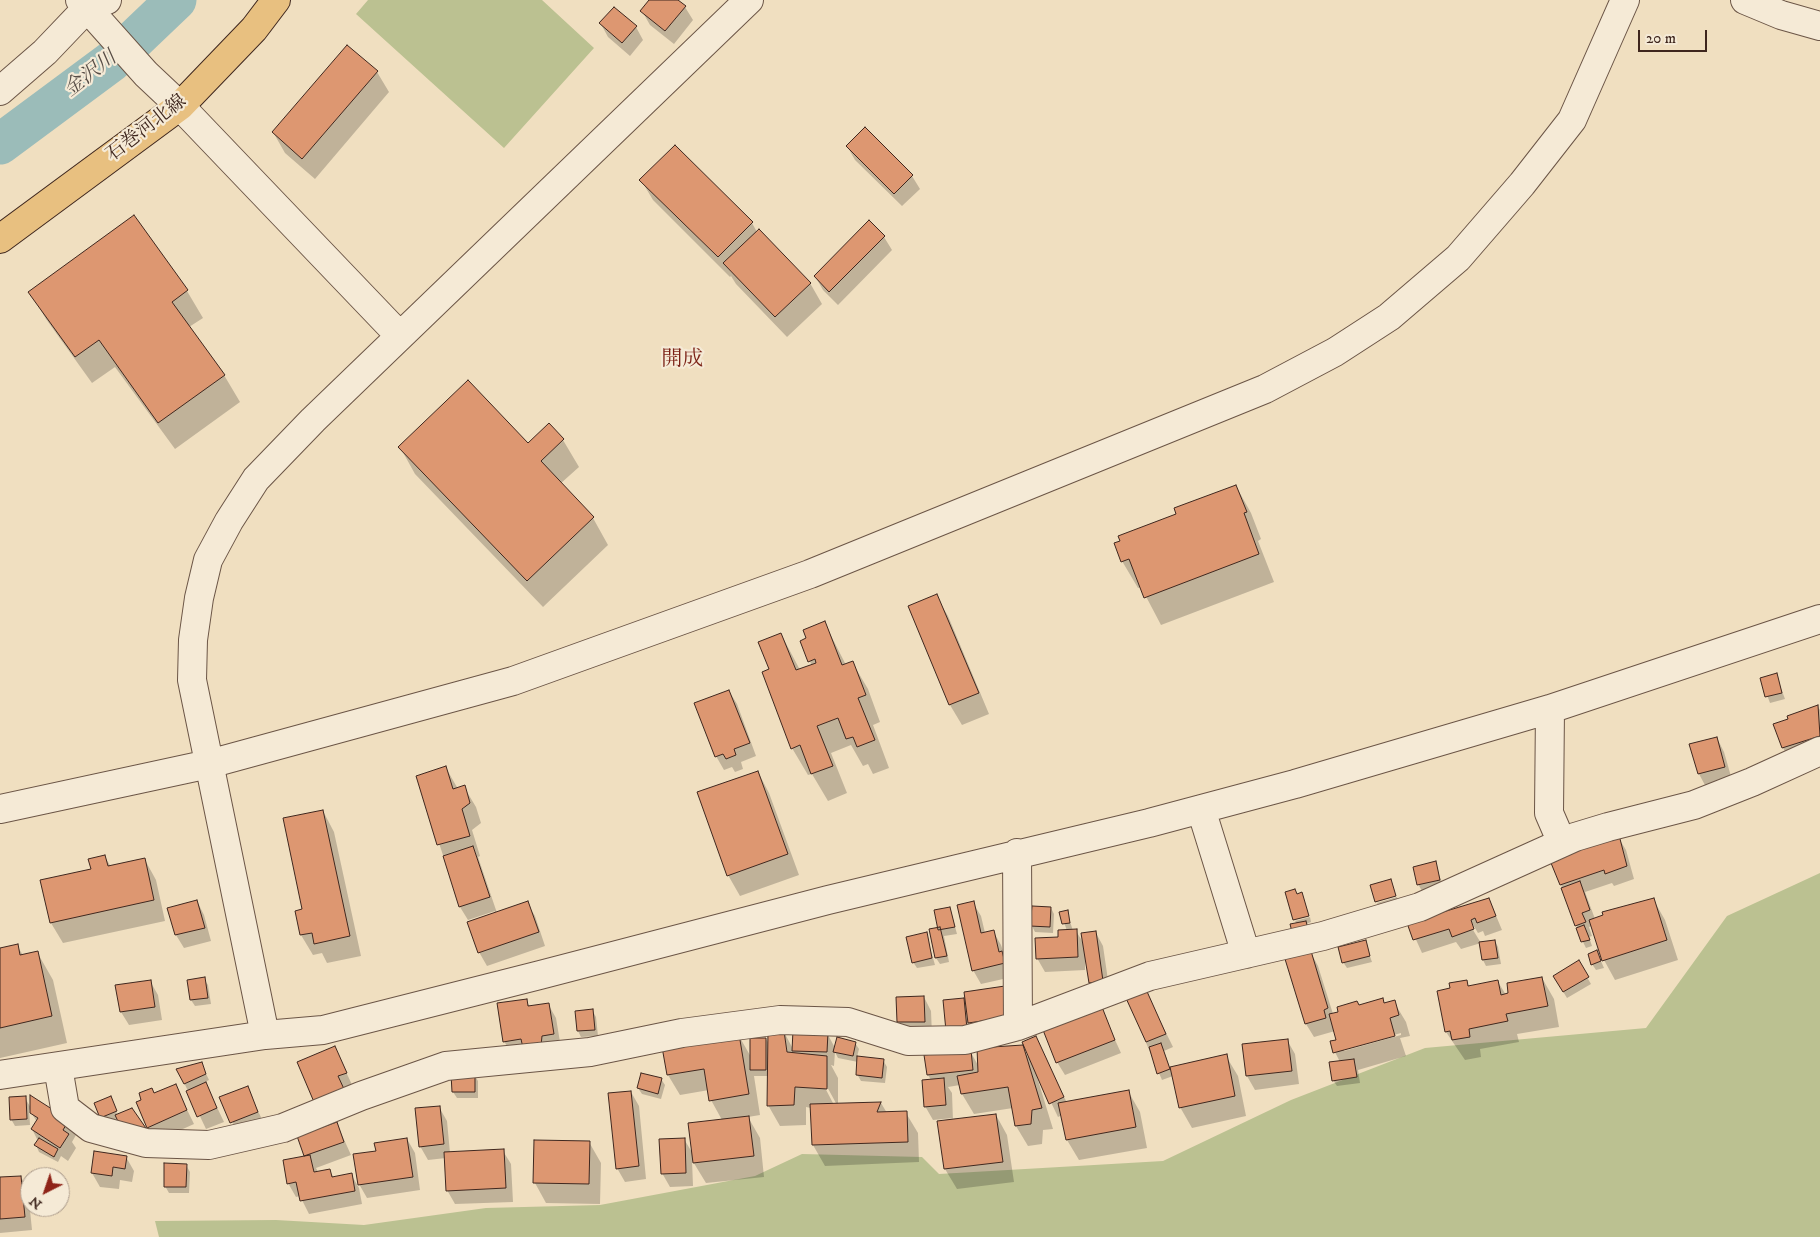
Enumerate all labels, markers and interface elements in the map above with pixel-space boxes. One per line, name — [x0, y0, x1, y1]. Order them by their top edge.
scale bar — [1640, 20, 1709, 52]
text: 20 m — [1646, 29, 1676, 48]
water label: 金沢川 — [60, 47, 122, 103]
street label: 石巻河北線 — [103, 91, 191, 167]
district label: 開成 — [661, 348, 703, 374]
north arrow — [20, 1167, 70, 1217]
text: N — [26, 1192, 46, 1213]

